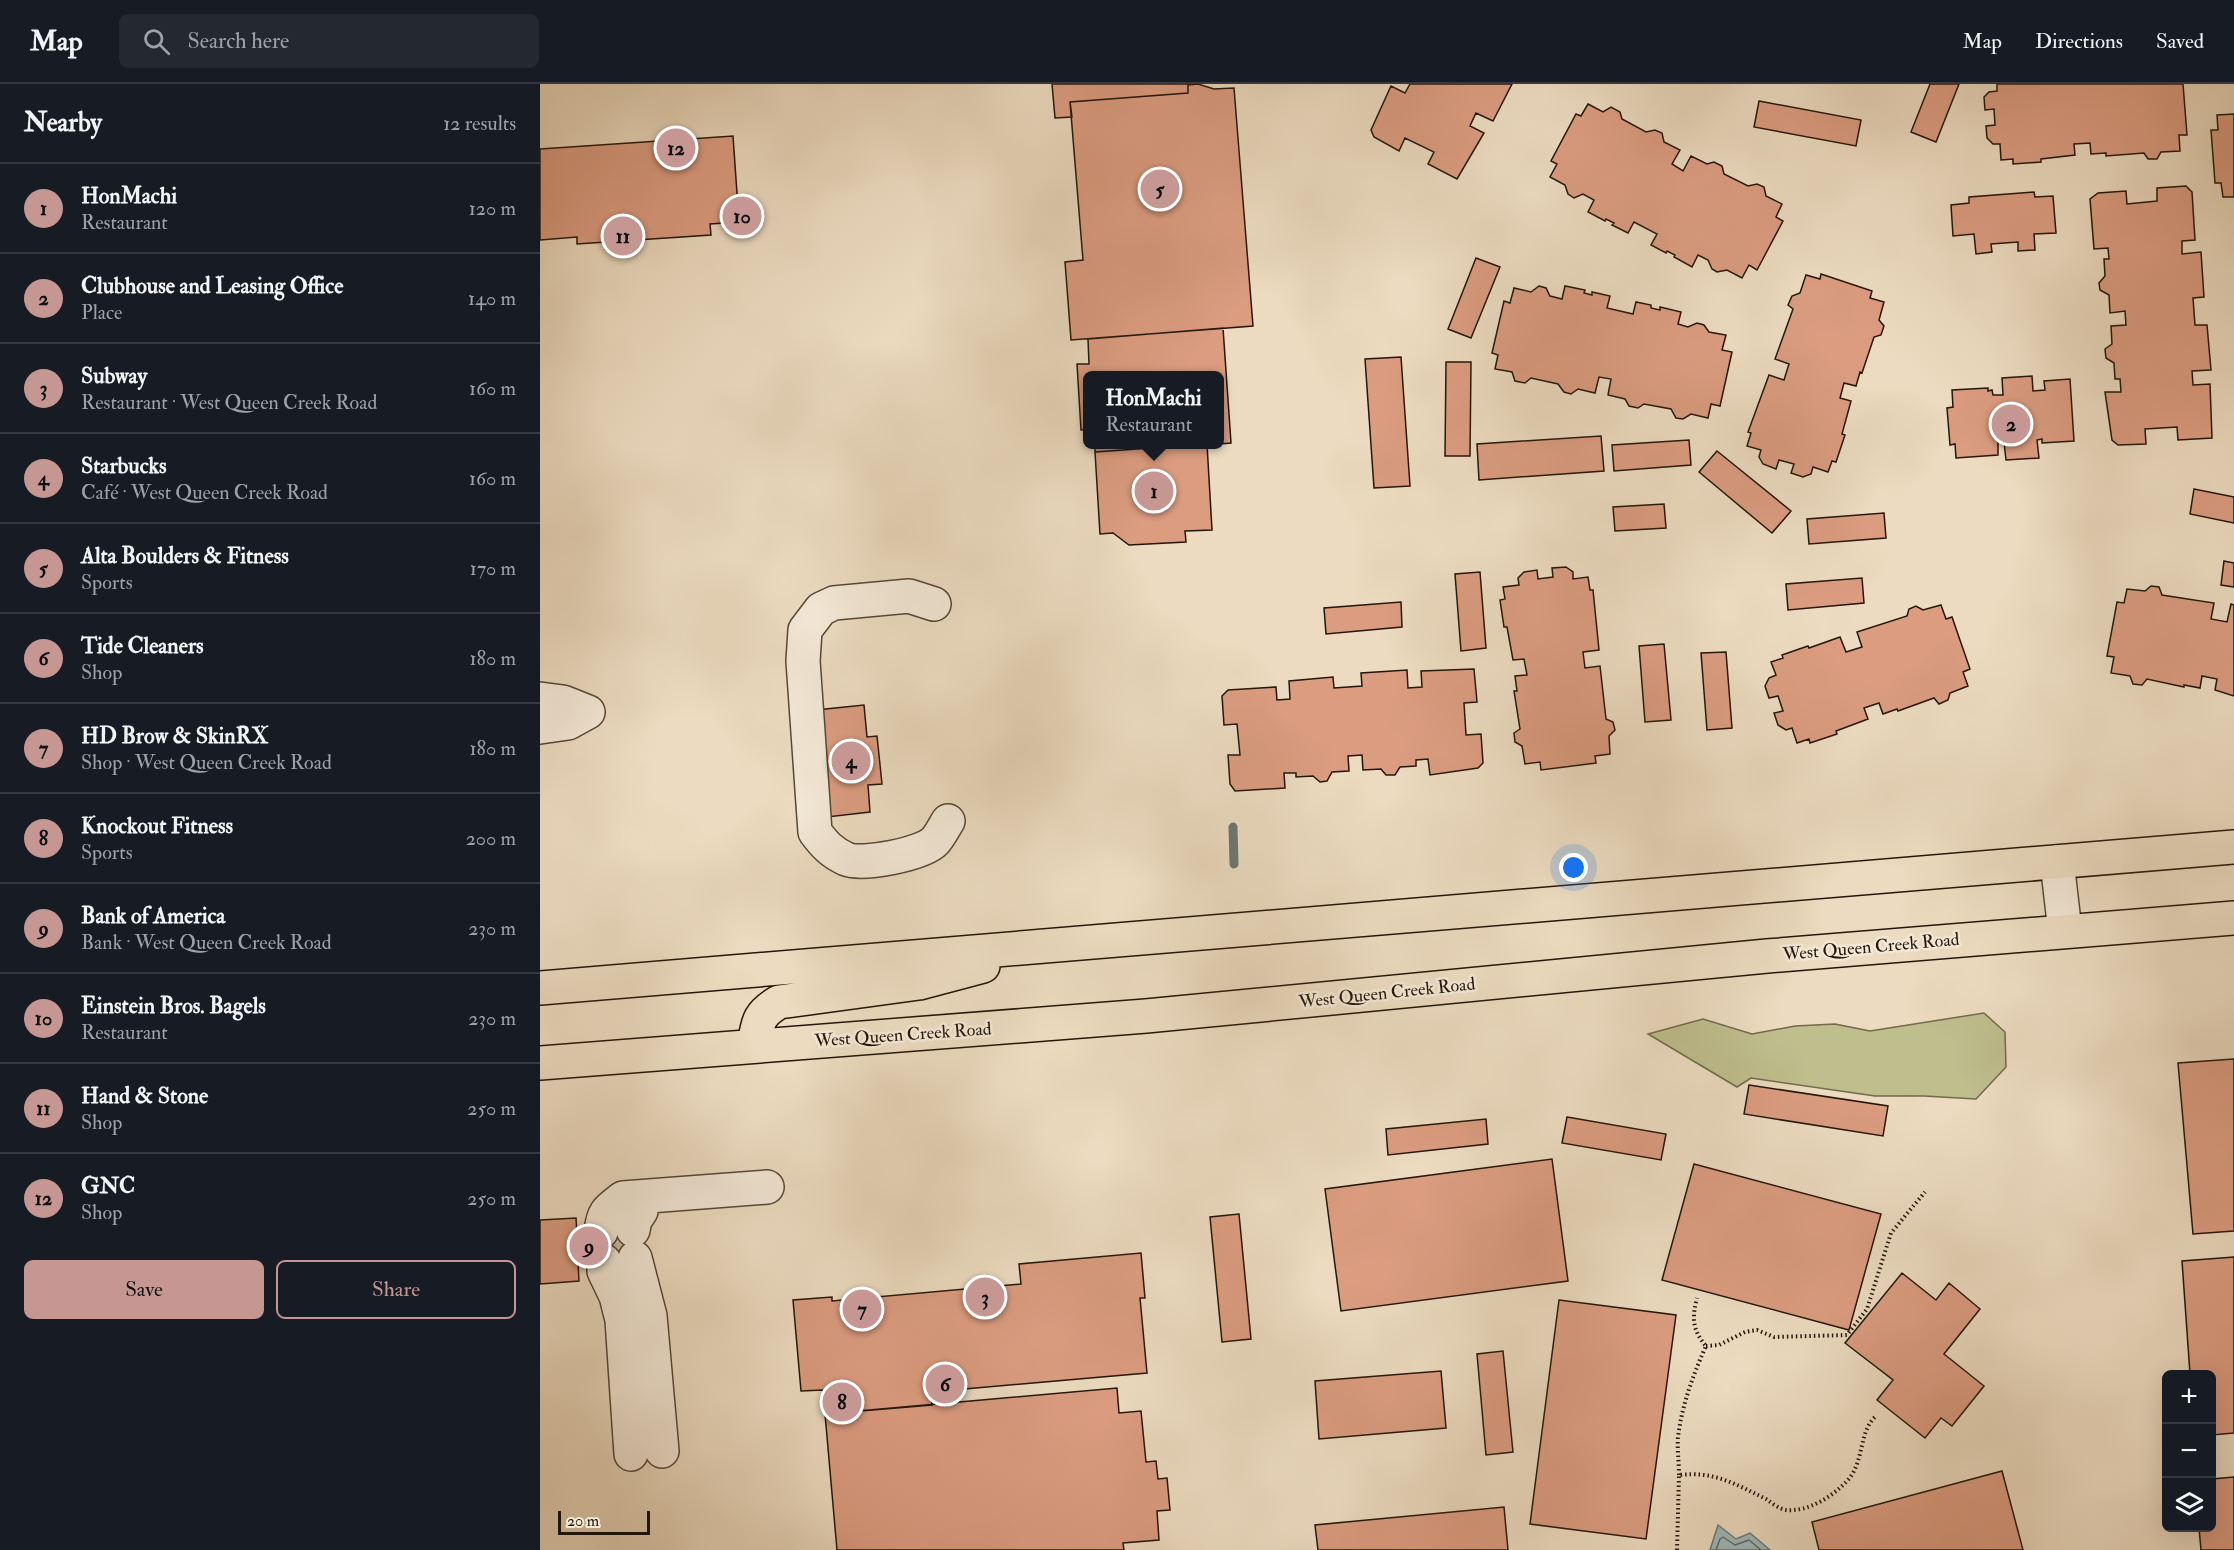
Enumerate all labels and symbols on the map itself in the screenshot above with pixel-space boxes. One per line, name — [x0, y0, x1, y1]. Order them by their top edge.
pin: 12 — [656, 126, 696, 170]
pin: 5 — [1140, 166, 1180, 212]
pin: 10 — [722, 194, 762, 238]
pin: 11 — [604, 214, 643, 258]
pin: 2 — [1992, 402, 2030, 446]
pin: 1 — [1134, 468, 1174, 514]
pin: 4 — [832, 738, 870, 784]
your location — [1559, 853, 1588, 882]
street label: West Queen Creek Road — [1781, 928, 1960, 966]
street label: West Queen Creek Road — [1297, 972, 1477, 1014]
street label: West Queen Creek Road — [813, 1017, 992, 1053]
pin: 9 — [569, 1224, 608, 1268]
pin: 3 — [966, 1274, 1004, 1320]
pin: 7 — [842, 1286, 882, 1332]
pin: 6 — [926, 1362, 964, 1406]
pin: 8 — [822, 1380, 862, 1424]
scale bar — [558, 1508, 650, 1536]

